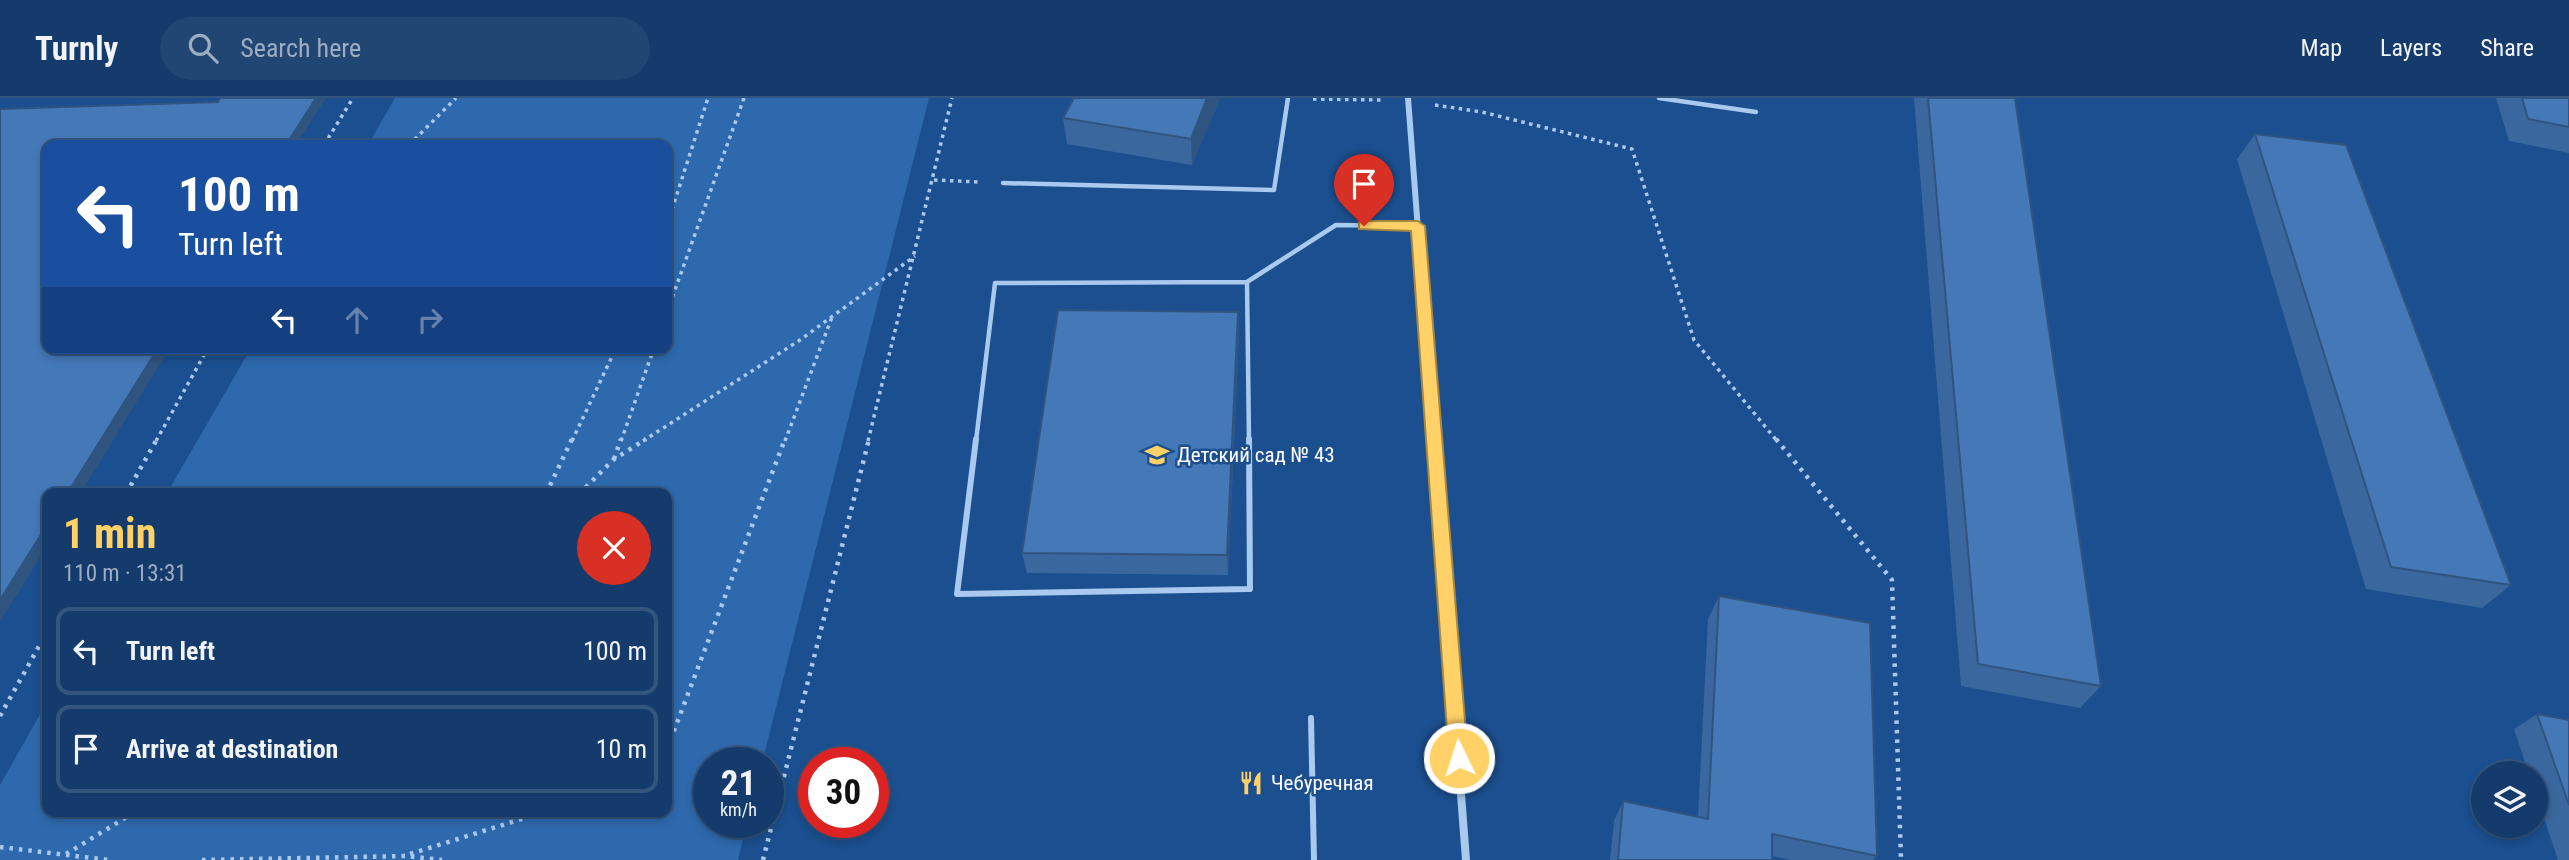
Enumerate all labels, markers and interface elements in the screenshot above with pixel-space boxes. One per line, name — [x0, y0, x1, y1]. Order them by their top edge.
search box — [160, 17, 650, 80]
text: Turnly — [35, 29, 118, 68]
icon: search — [184, 29, 222, 67]
text: Search here — [240, 33, 361, 63]
text: Map — [2301, 34, 2342, 62]
text: Layers — [2380, 34, 2442, 62]
text: Share — [2480, 34, 2534, 62]
pin — [1334, 154, 1394, 226]
icon: arrive — [1345, 165, 1383, 203]
text: 100 m — [178, 166, 300, 223]
icon: left — [63, 168, 154, 259]
text: Turn left — [178, 225, 283, 263]
icon: left — [265, 301, 303, 339]
icon: ahead — [338, 301, 376, 339]
icon: right — [411, 301, 449, 339]
school or university icon: Детский сад № 43 — [1143, 441, 1171, 469]
place label: Детский сад № 43 — [1177, 443, 1335, 467]
text: 1 min — [63, 509, 156, 558]
button: close — [577, 511, 651, 585]
text: 110 m · 13:31 — [63, 560, 187, 587]
icon: left — [67, 632, 105, 670]
text: Turn left — [126, 636, 215, 666]
text: 100 m — [583, 636, 647, 666]
position arrow — [1422, 721, 1496, 795]
icon: arrive — [67, 730, 105, 768]
text: Arrive at destination — [126, 734, 338, 764]
text: 10 m — [596, 734, 647, 764]
speed limit sign: 30 — [798, 747, 889, 838]
map controls — [2471, 761, 2548, 838]
button: layers — [2471, 761, 2548, 838]
text: 21 — [721, 763, 756, 804]
restaurant icon: Чебуречная — [1237, 769, 1265, 797]
place label: Чебуречная — [1271, 771, 1374, 795]
text: km/h — [720, 799, 757, 820]

